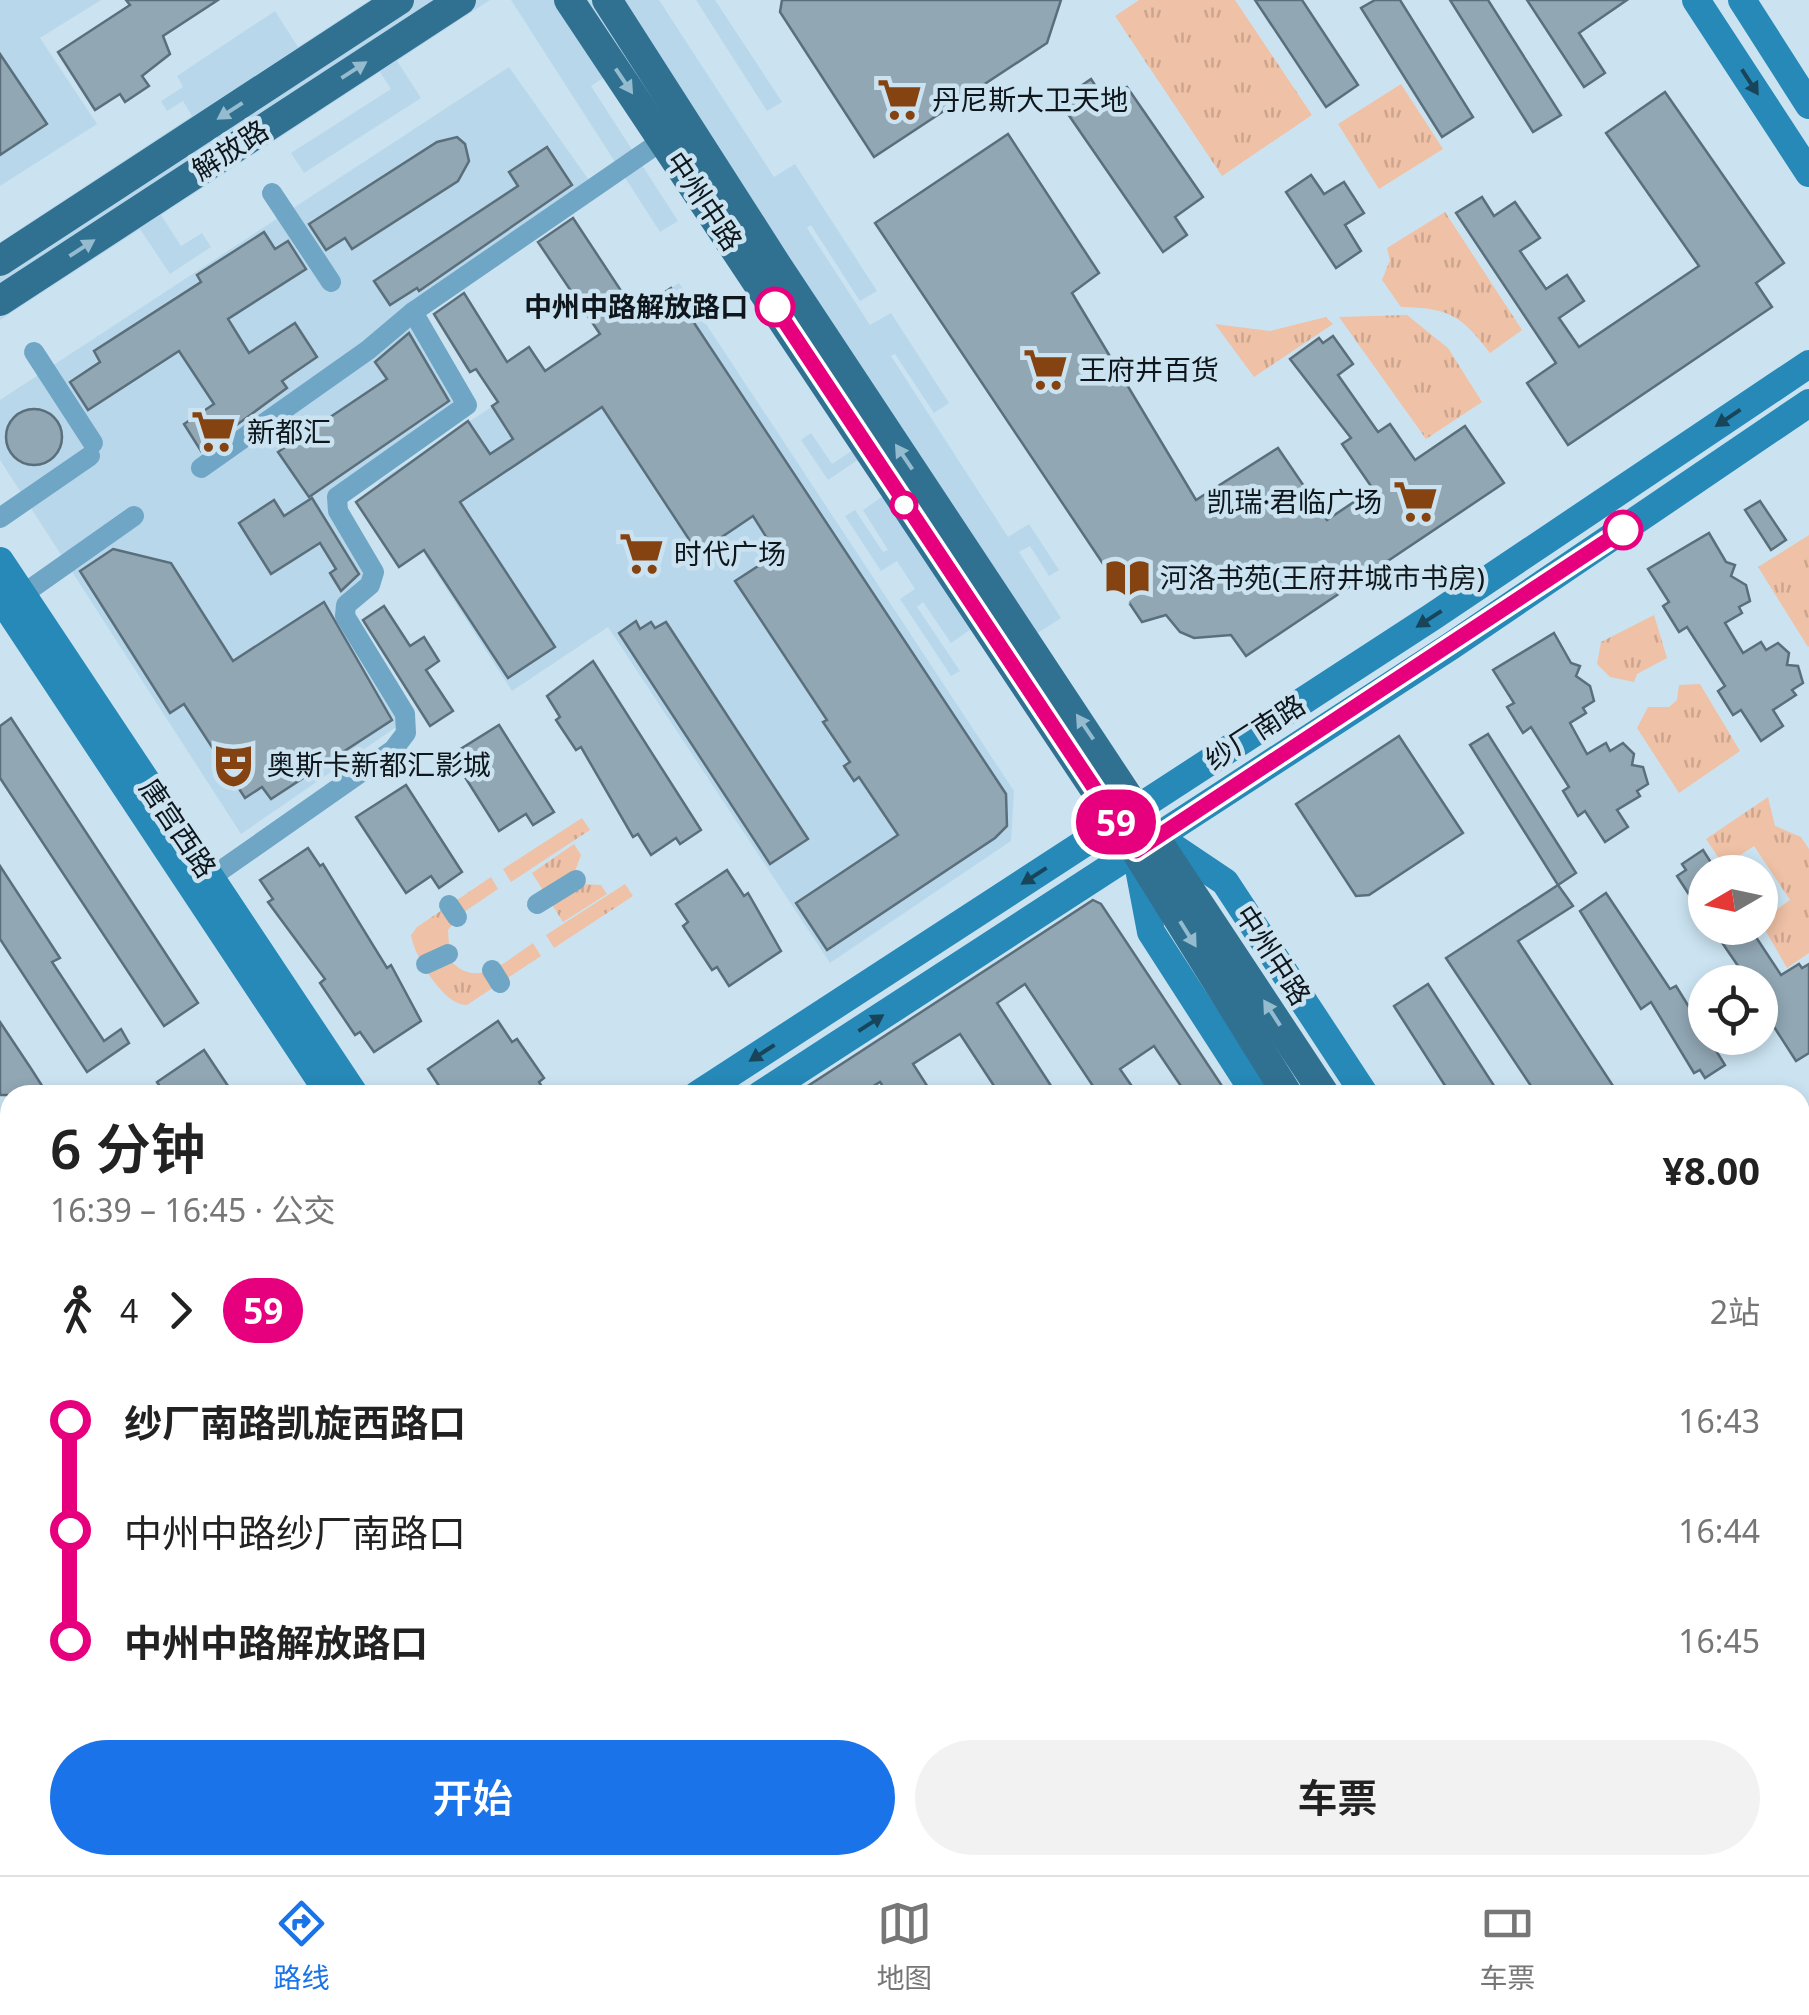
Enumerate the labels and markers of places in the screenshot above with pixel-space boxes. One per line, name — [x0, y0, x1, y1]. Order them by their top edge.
supermarket icon: 丹尼斯大卫天地 — [875, 76, 923, 124]
place label: 丹尼斯大卫天地 — [932, 80, 1128, 118]
place label: 中州中路解放路口 — [524, 287, 748, 325]
marker: 中州中路解放路口 — [756, 288, 794, 326]
supermarket icon: 王府井百货 — [1022, 346, 1070, 394]
place label: 王府井百货 — [1079, 350, 1219, 388]
supermarket icon: 新都汇 — [190, 408, 238, 456]
place label: 新都汇 — [247, 412, 331, 450]
supermarket icon: 凯瑞·君临广场 — [1391, 478, 1439, 526]
place label: 凯瑞·君临广场 — [1206, 482, 1382, 520]
unlabelled marker — [891, 492, 917, 518]
unlabelled marker — [1604, 511, 1642, 549]
supermarket icon: 时代广场 — [617, 530, 665, 578]
place label: 时代广场 — [674, 534, 786, 572]
library icon: 河洛书苑(王府井城市书房) — [1103, 554, 1151, 602]
place label: 河洛书苑(王府井城市书房) — [1160, 558, 1485, 596]
theatre icon: 奥斯卡新都汇影城 — [210, 741, 258, 789]
place label: 奥斯卡新都汇影城 — [267, 745, 491, 783]

